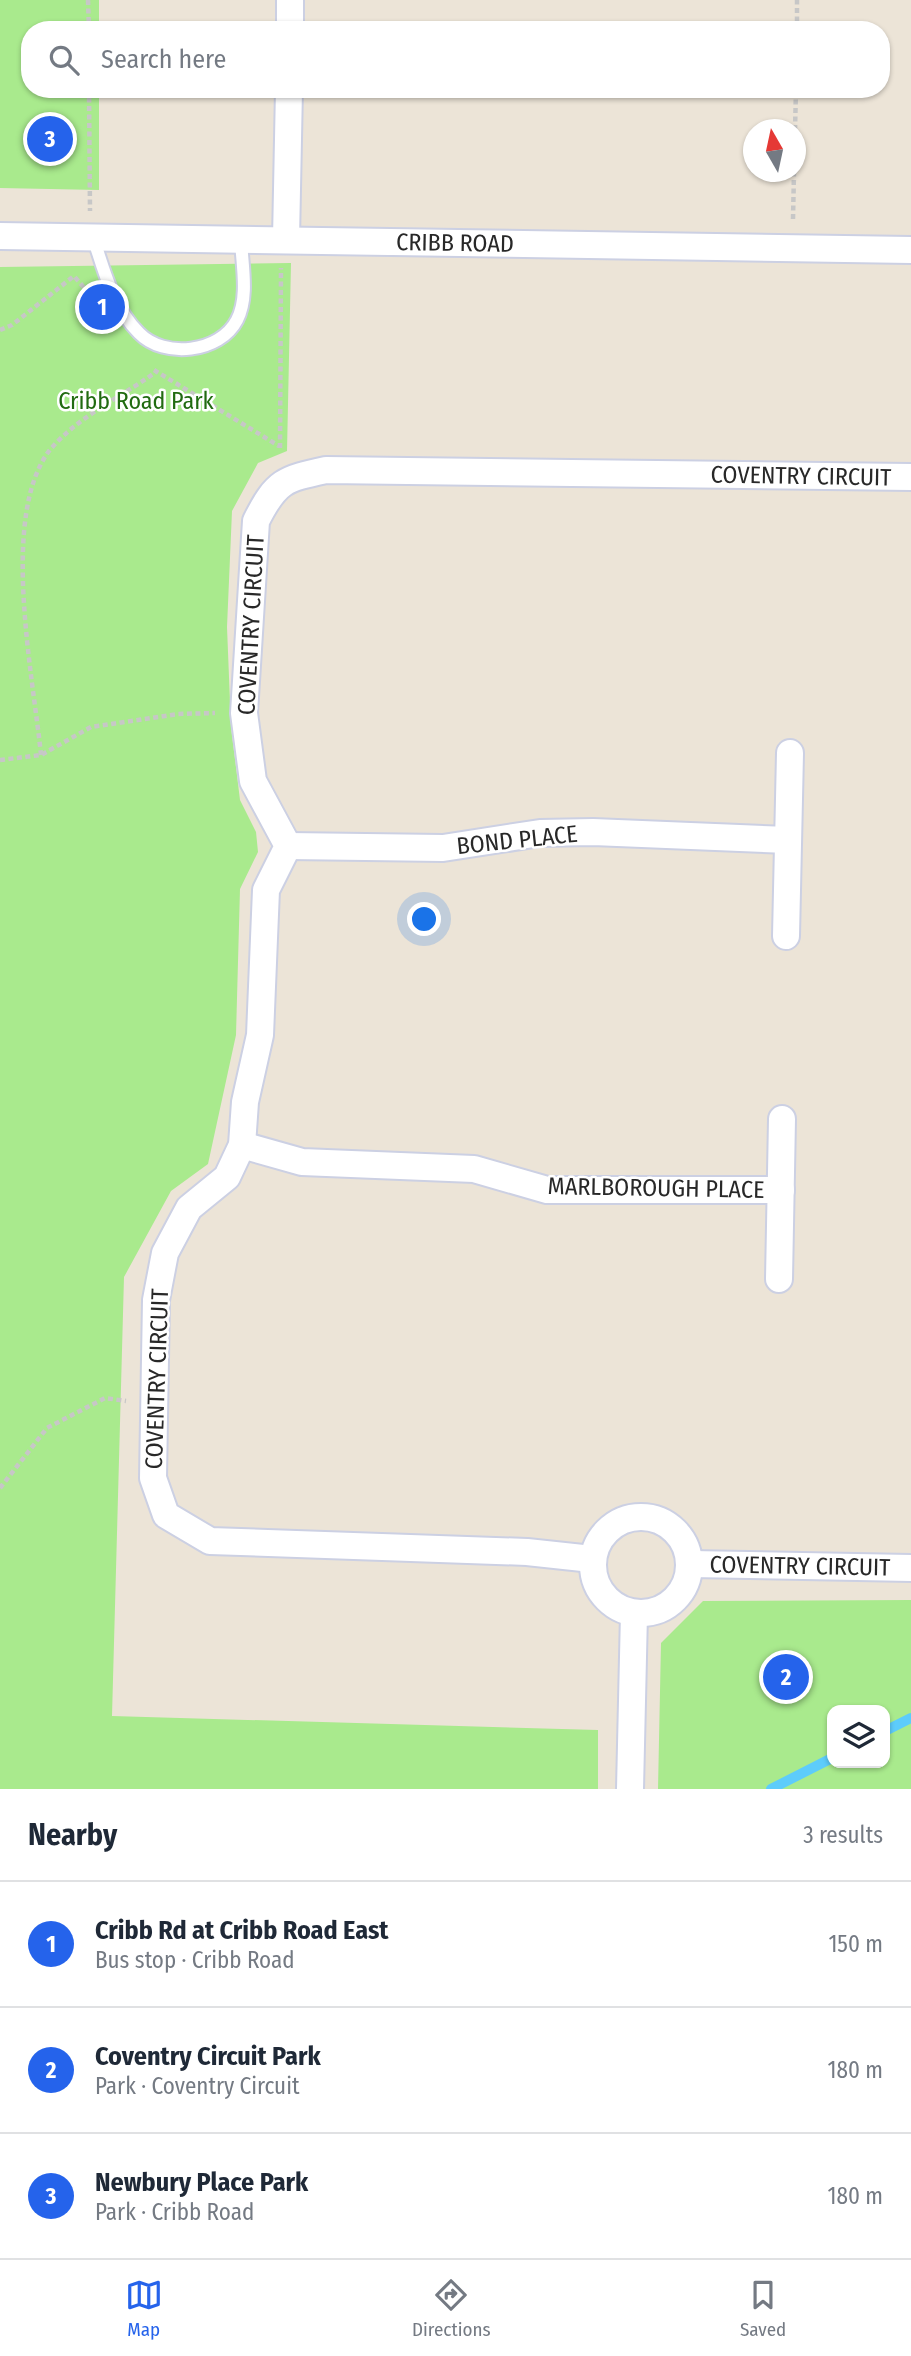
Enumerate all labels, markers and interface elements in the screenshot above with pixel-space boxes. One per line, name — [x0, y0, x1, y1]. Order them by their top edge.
search box — [21, 21, 890, 98]
icon: search — [45, 41, 83, 79]
text: Search here — [101, 44, 226, 75]
pin: 3 — [27, 113, 73, 165]
north arrow — [743, 119, 806, 182]
street label: CRIBB ROAD — [396, 228, 514, 258]
pin: 1 — [79, 281, 125, 333]
park label: Cribb Road Park — [58, 387, 215, 415]
street label: COVENTRY CIRCUIT — [710, 460, 892, 492]
street label: COVENTRY CIRCUIT — [232, 534, 270, 716]
street label: BOND PLACE — [455, 820, 579, 860]
your location — [407, 902, 441, 936]
street label: MARLBOROUGH PLACE — [547, 1172, 765, 1204]
street label: COVENTRY CIRCUIT — [140, 1288, 174, 1470]
street label: COVENTRY CIRCUIT — [709, 1550, 891, 1582]
pin: 2 — [763, 1651, 809, 1703]
map controls — [827, 1705, 890, 1768]
button: layers — [827, 1705, 890, 1768]
text: Nearby — [28, 1817, 117, 1853]
text: 3 results — [803, 1821, 883, 1849]
text: Cribb Rd at Cribb Road East — [95, 1915, 388, 1946]
text: 1 — [46, 1930, 56, 1958]
text: 150 m — [828, 1930, 883, 1958]
text: Bus stop · Cribb Road — [95, 1946, 295, 1974]
text: Coventry Circuit Park — [95, 2041, 321, 2072]
text: 2 — [46, 2056, 56, 2084]
text: 180 m — [827, 2056, 883, 2084]
text: Park · Coventry Circuit — [95, 2072, 299, 2100]
text: Newbury Place Park — [95, 2167, 308, 2198]
text: 3 — [46, 2182, 56, 2210]
text: 180 m — [827, 2182, 883, 2210]
text: Park · Cribb Road — [95, 2198, 254, 2226]
tab: Map — [125, 2276, 163, 2341]
tab: Directions — [412, 2276, 491, 2341]
tab: Saved — [740, 2276, 786, 2341]

